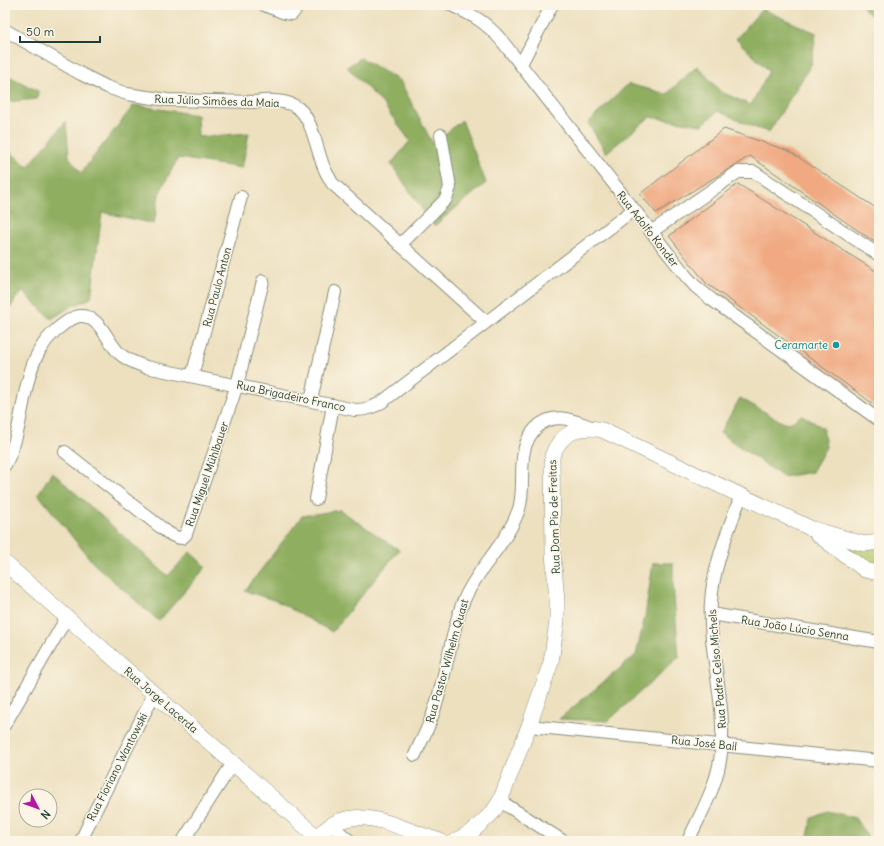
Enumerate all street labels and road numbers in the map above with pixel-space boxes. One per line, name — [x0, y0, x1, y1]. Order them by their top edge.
street label: Rua Júlio Simões da Maia — [154, 92, 280, 110]
street label: Rua Adolfo Konder — [614, 188, 682, 270]
street label: Rua Paulo Anton — [200, 246, 234, 328]
street label: Rua Brigadeiro Franco — [235, 378, 347, 414]
street label: Rua Miguel Mühlbauer — [182, 419, 232, 528]
street label: Rua Dom Pio de Freitas — [545, 459, 563, 575]
street label: Rua Pastor Wilhelm Quast — [423, 597, 472, 725]
street label: Rua Padre Celso Michels — [705, 609, 729, 729]
street label: Rua João Lúcio Senna — [740, 613, 850, 643]
street label: Rua Jorge Lacerda — [121, 664, 201, 736]
street label: Rua Floriano Wantowski — [84, 711, 150, 823]
street label: Rua José Bail — [670, 733, 738, 753]

